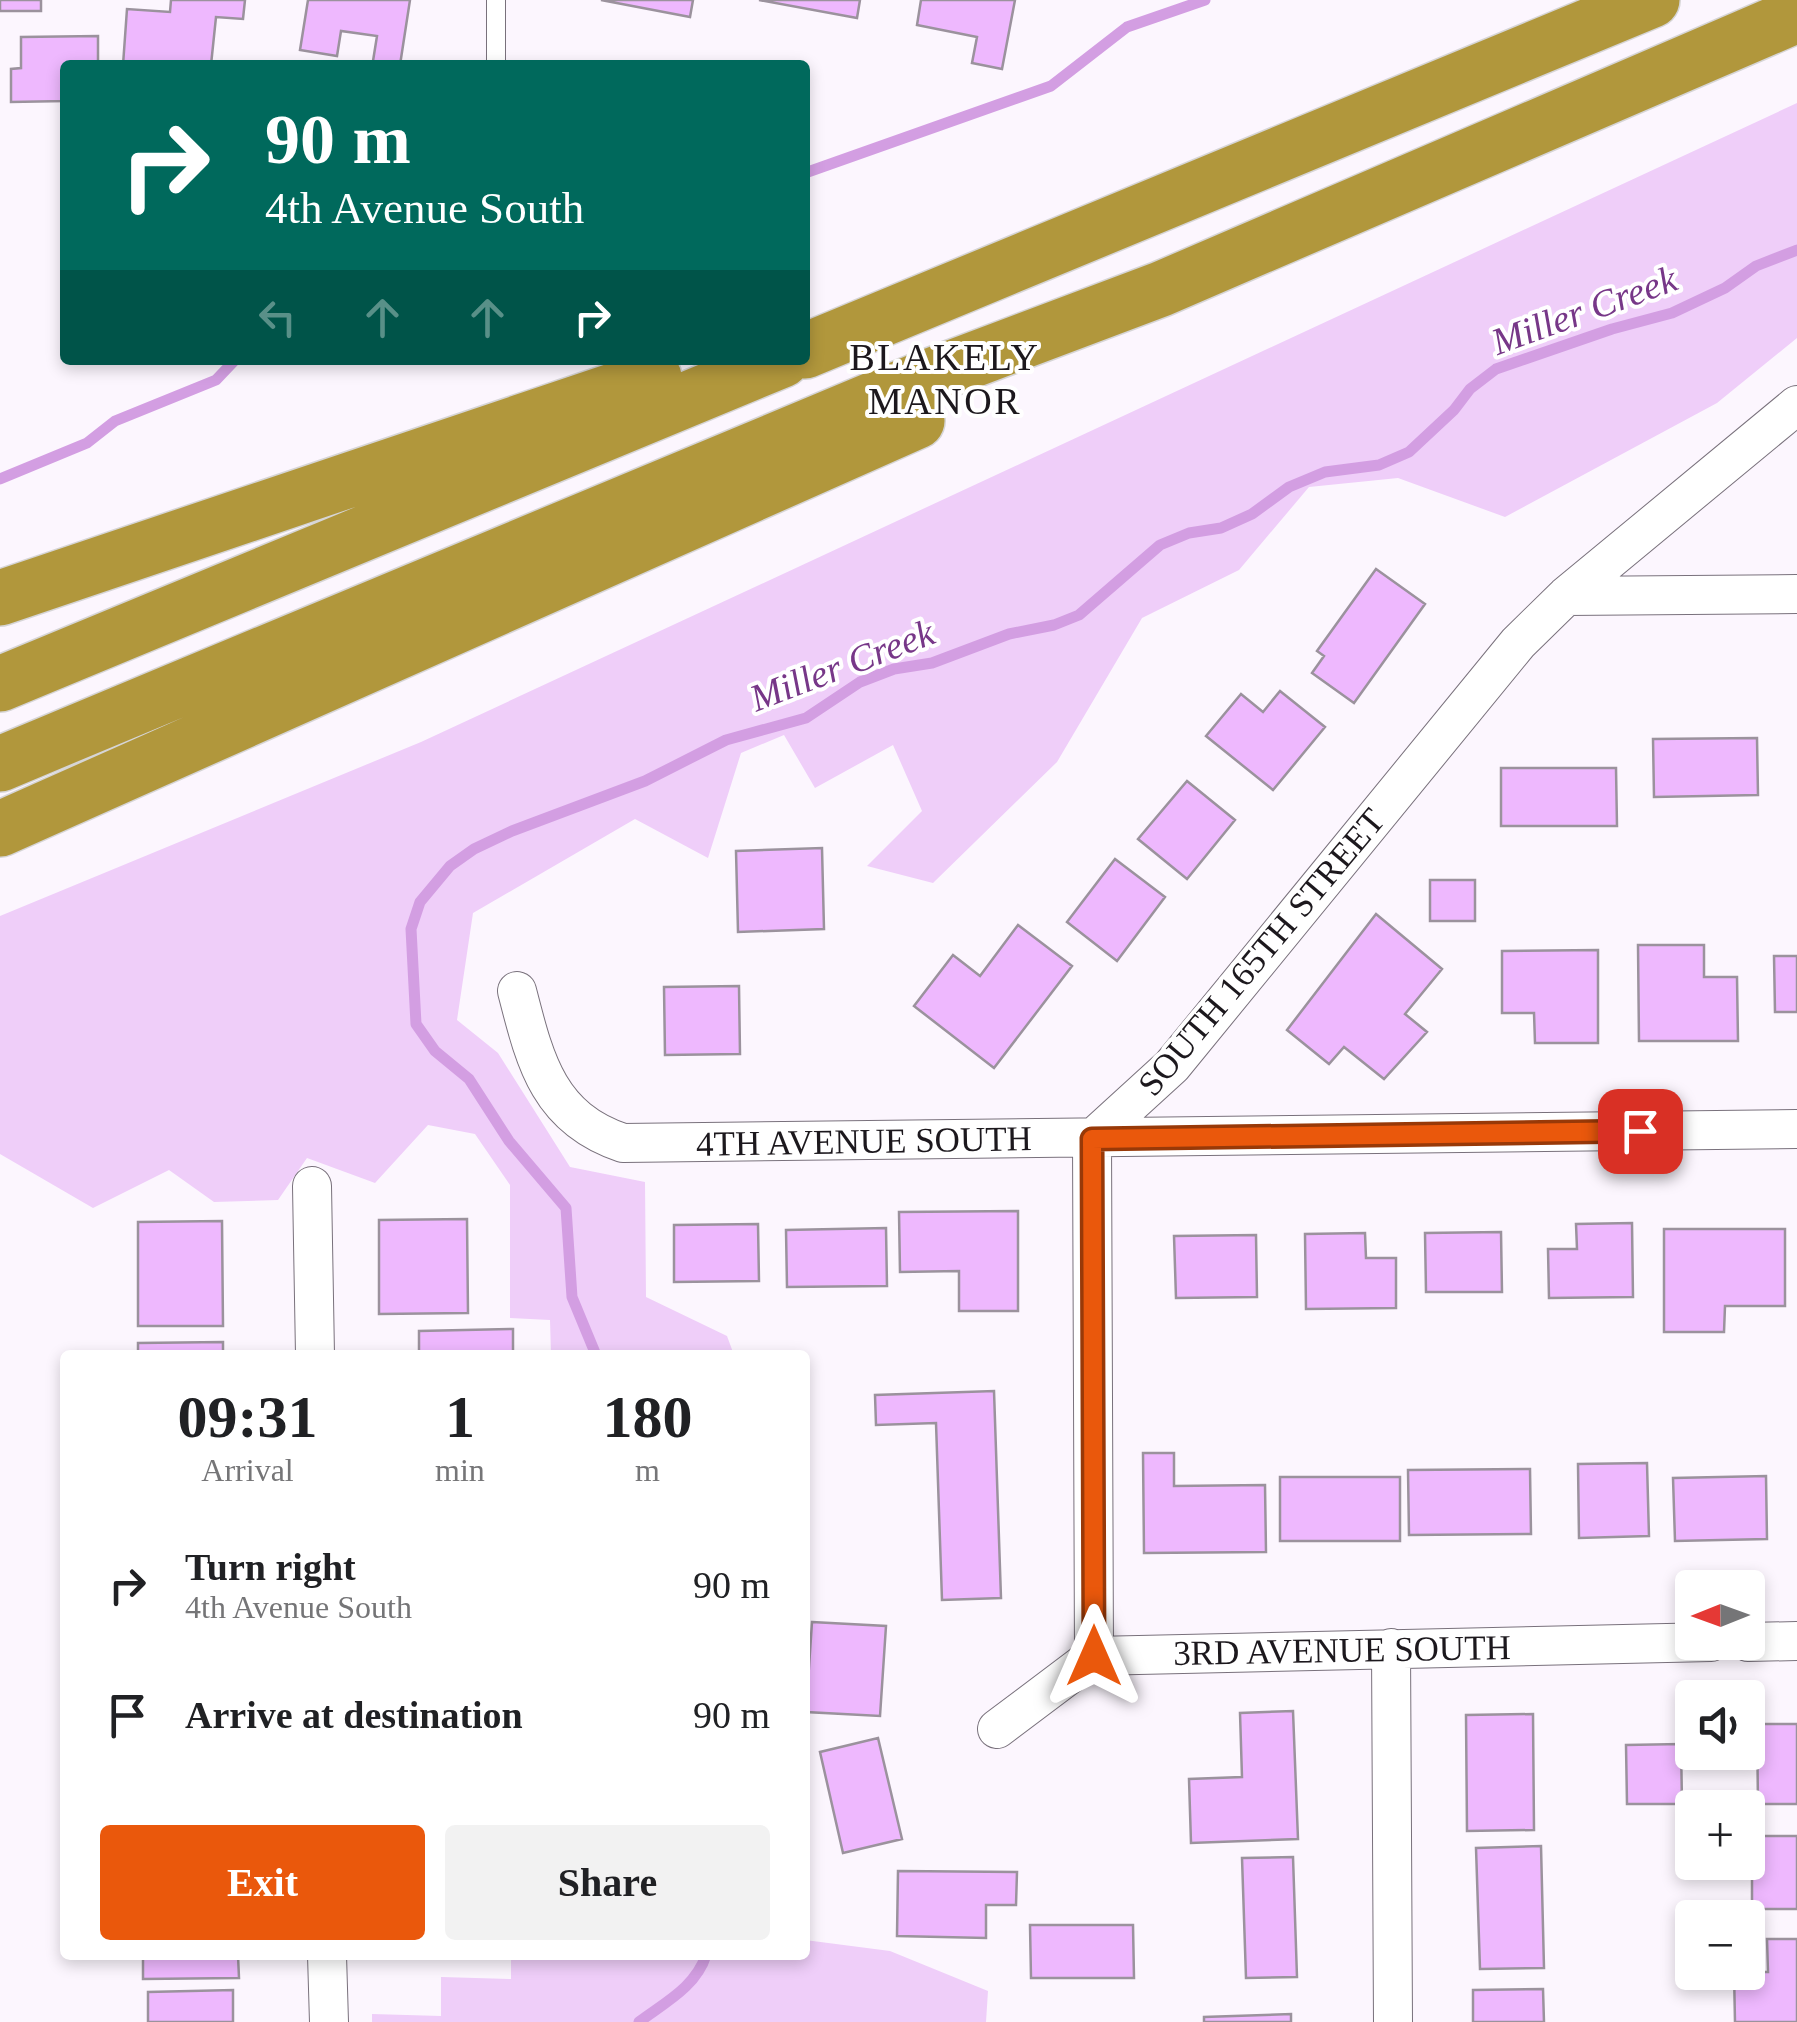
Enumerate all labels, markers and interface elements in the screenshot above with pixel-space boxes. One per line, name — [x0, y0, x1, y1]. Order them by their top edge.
icon: right — [100, 100, 230, 230]
text: 90 m — [265, 101, 411, 178]
text: 4th Avenue South — [265, 183, 584, 233]
water label: Miller Creek — [1485, 257, 1683, 363]
icon: left — [250, 290, 305, 345]
icon: ahead — [355, 290, 410, 345]
icon: ahead — [460, 290, 515, 345]
icon: right — [565, 290, 620, 345]
district label: BLAKELY MANOR — [849, 336, 1041, 422]
water label: Miller Creek — [743, 610, 941, 720]
street label: SOUTH 165TH STREET — [1130, 801, 1393, 1103]
pin — [1598, 1089, 1683, 1174]
icon: arrive — [1613, 1104, 1668, 1159]
street label: 4TH AVENUE SOUTH — [696, 1119, 1032, 1164]
text: 09:31 — [178, 1384, 318, 1450]
text: 1 — [445, 1384, 475, 1450]
text: 180 — [602, 1384, 692, 1450]
text: Arrival — [201, 1452, 294, 1488]
text: min — [435, 1452, 485, 1488]
text: m — [635, 1452, 660, 1488]
text: Turn right — [185, 1546, 356, 1588]
icon: right — [100, 1558, 155, 1613]
text: 90 m — [693, 1564, 770, 1606]
north arrow — [1675, 1570, 1765, 1660]
map controls — [1675, 1570, 1765, 1990]
text: 4th Avenue South — [185, 1589, 412, 1625]
position arrow — [1042, 1604, 1146, 1708]
street label: 3RD AVENUE SOUTH — [1173, 1628, 1511, 1673]
button: sound — [1675, 1680, 1765, 1770]
icon: arrive — [100, 1688, 155, 1743]
text: Arrive at destination — [185, 1694, 523, 1736]
text: 90 m — [693, 1694, 770, 1736]
button: + — [1675, 1790, 1765, 1880]
button: Exit — [100, 1825, 425, 1940]
button: Share — [445, 1825, 770, 1940]
button: − — [1675, 1900, 1765, 1990]

